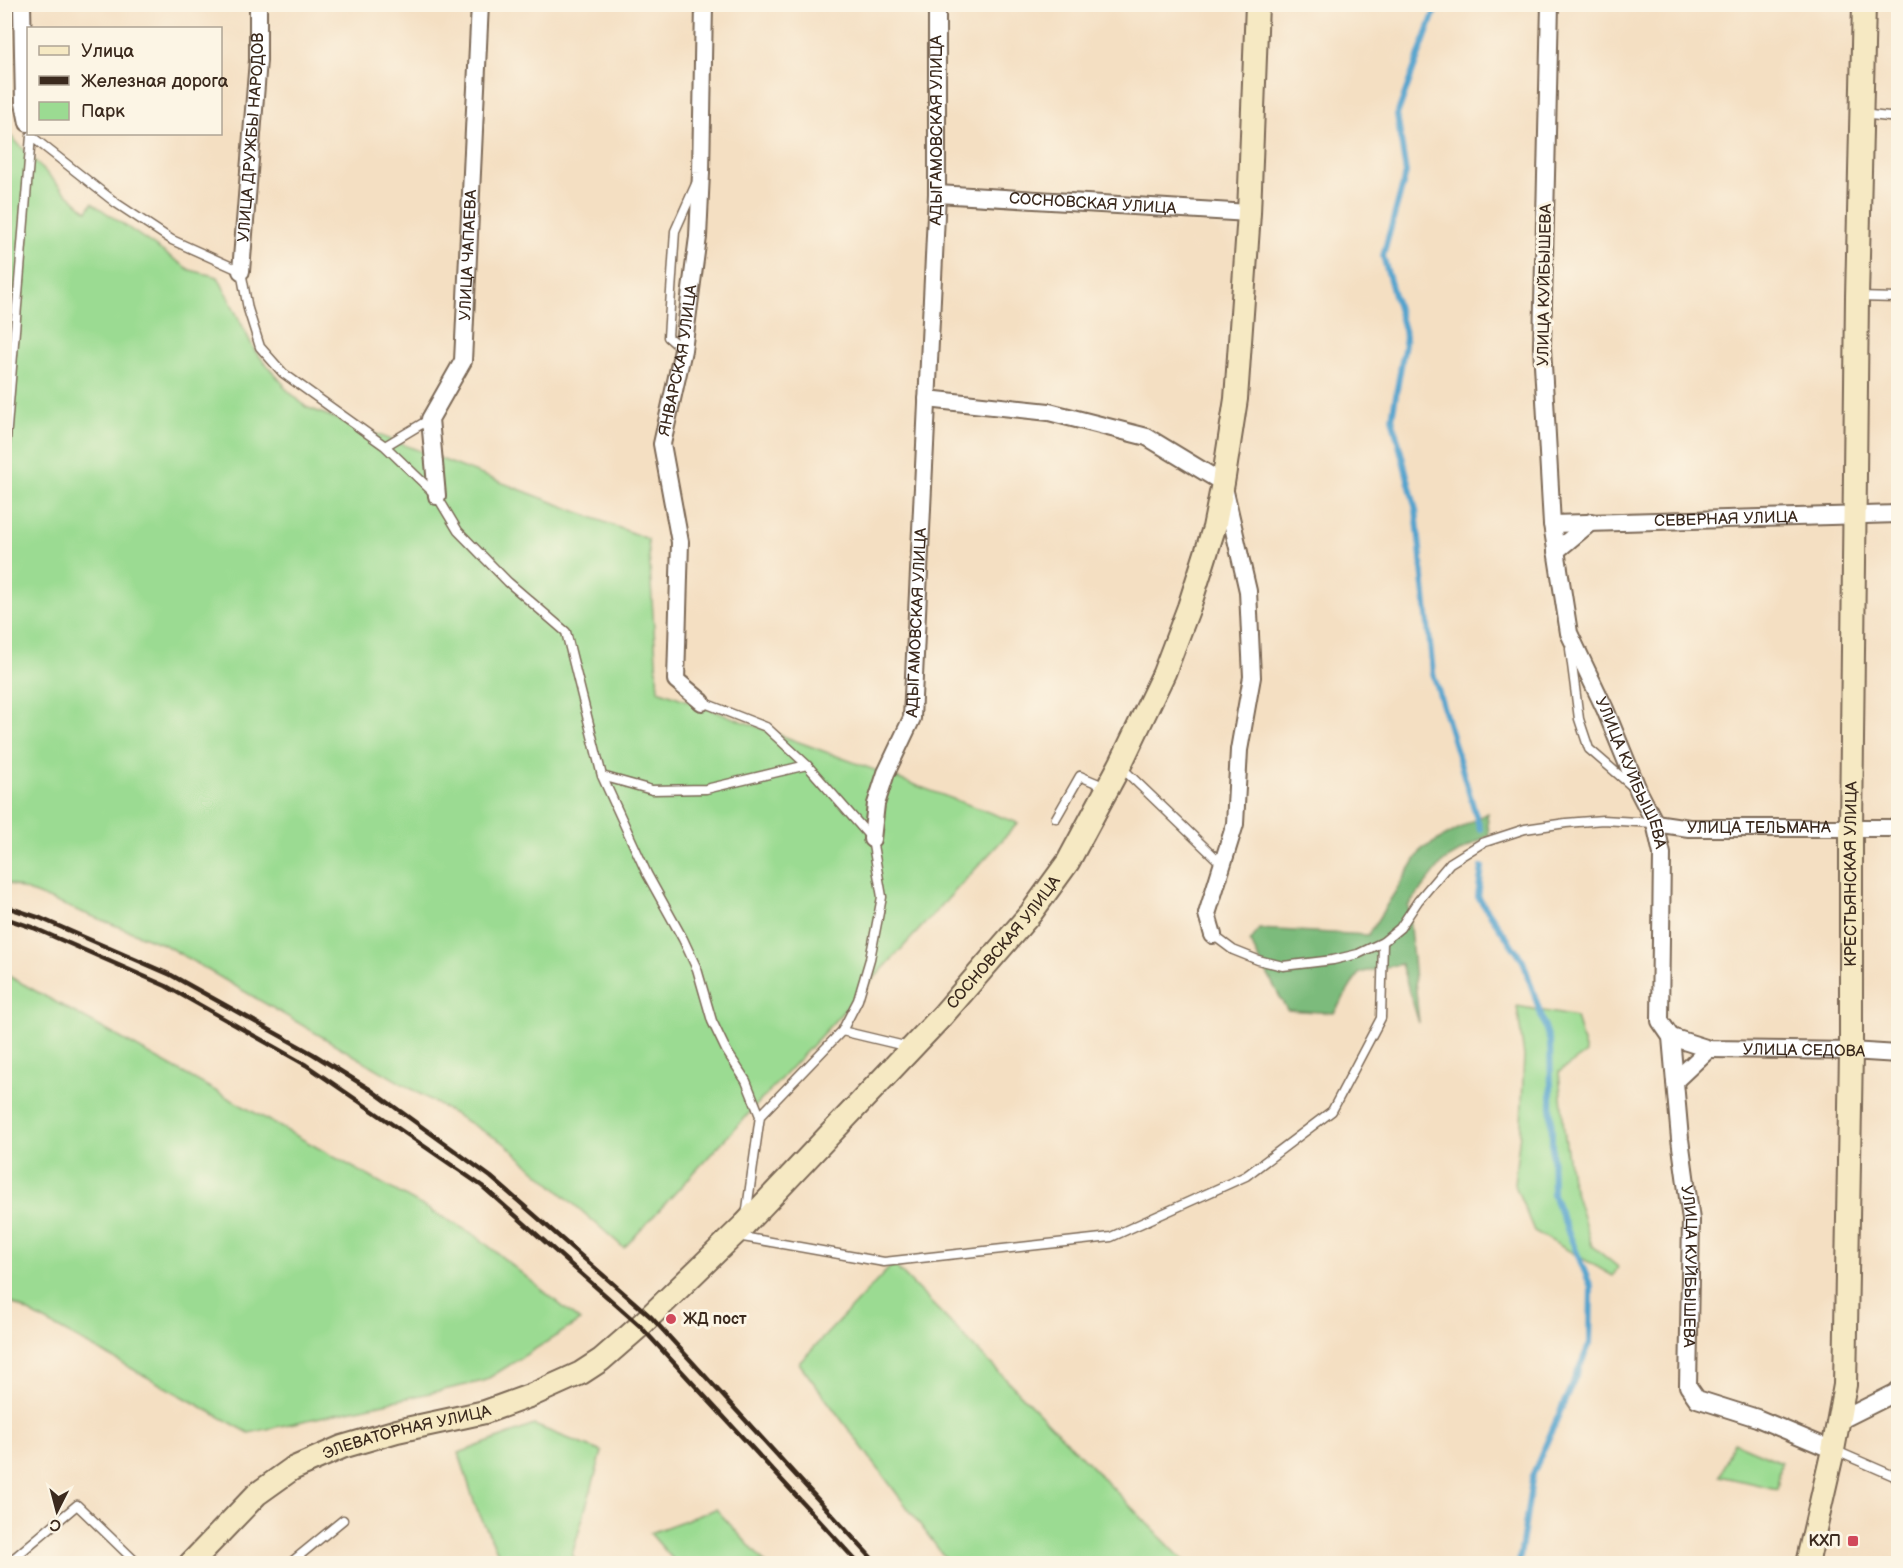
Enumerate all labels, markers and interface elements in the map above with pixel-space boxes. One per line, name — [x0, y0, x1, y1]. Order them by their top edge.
legend — [27, 27, 222, 135]
street label: УЛИЦА ДРУЖБЫ НАРОДОВ — [234, 33, 268, 243]
street label: АДЫГАМОВСКАЯ УЛИЦА — [926, 35, 947, 227]
text: Улица — [81, 41, 135, 62]
text: Железная дорога — [81, 71, 229, 92]
text: Парк — [81, 101, 125, 122]
street label: УЛИЦА ЧАПАЕВА — [455, 189, 481, 321]
street label: СОСНОВСКАЯ УЛИЦА — [1008, 189, 1177, 218]
street label: УЛИЦА КУЙБЫШЕВА — [1534, 203, 1556, 366]
street label: ЯНВАРСКАЯ УЛИЦА — [655, 283, 701, 438]
street label: СЕВЕРНАЯ УЛИЦА — [1654, 507, 1798, 531]
street label: АДЫГАМОВСКАЯ УЛИЦА — [902, 527, 931, 719]
street label: УЛИЦА КУЙБЫШЕВА — [1591, 694, 1670, 851]
street label: КРЕСТЬЯНСКАЯ УЛИЦА — [1842, 781, 1861, 967]
street label: УЛИЦА ТЕЛЬМАНА — [1687, 819, 1831, 838]
street label: СОСНОВСКАЯ УЛИЦА — [943, 872, 1065, 1013]
street label: УЛИЦА СЕДОВА — [1743, 1040, 1866, 1061]
street label: УЛИЦА КУЙБЫШЕВА — [1677, 1184, 1701, 1348]
place label: ЖД пост — [683, 1310, 747, 1329]
marker: ЖД пост — [664, 1312, 678, 1326]
street label: ЭЛЕВАТОРНАЯ УЛИЦА — [320, 1401, 494, 1464]
north arrow — [27, 1481, 87, 1541]
text: С — [49, 1514, 62, 1534]
place label: КХП — [1808, 1532, 1841, 1551]
marker: КХП — [1846, 1534, 1860, 1548]

